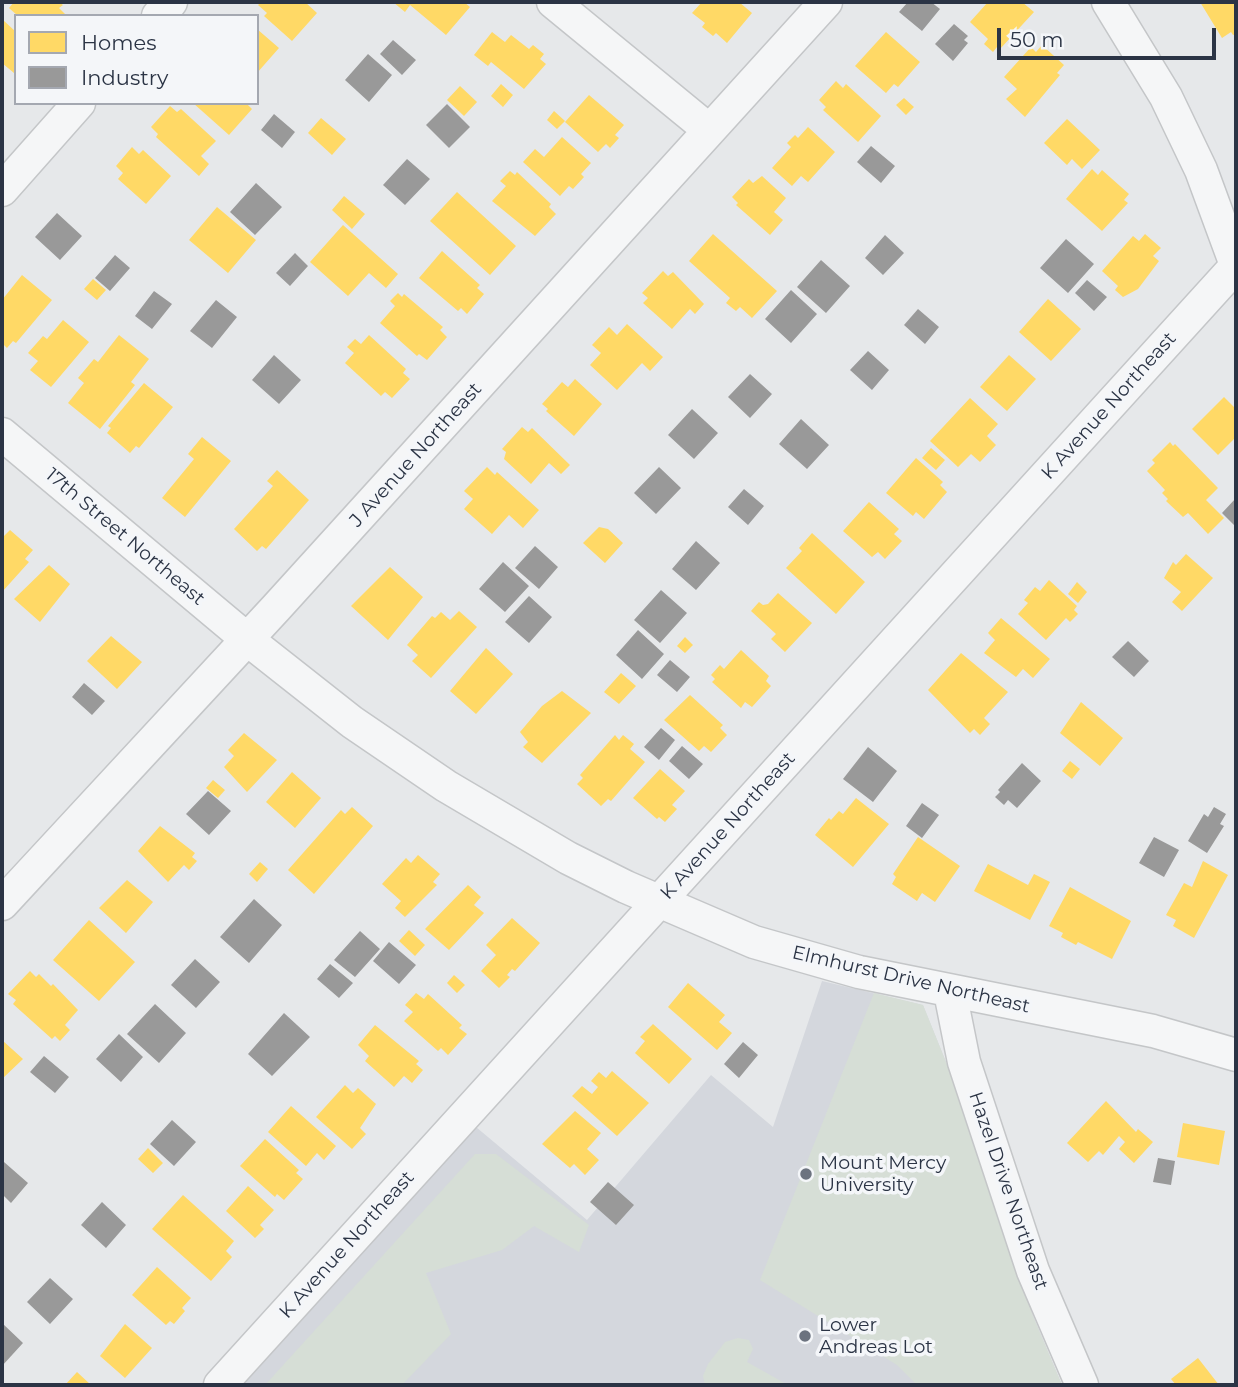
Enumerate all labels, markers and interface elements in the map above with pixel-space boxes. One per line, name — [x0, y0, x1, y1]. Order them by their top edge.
legend — [14, 14, 259, 105]
scale bar — [1000, 14, 1219, 58]
text: 50 m — [1010, 27, 1064, 52]
text: Homes — [81, 30, 156, 55]
text: Industry — [81, 65, 168, 90]
street label: K Avenue Northeast — [1037, 328, 1181, 484]
street label: J Avenue Northeast — [345, 378, 487, 532]
street label: 17th Street Northeast — [41, 464, 209, 610]
street label: K Avenue Northeast — [656, 748, 800, 904]
street label: Elmhurst Drive Northeast — [790, 942, 1032, 1018]
street label: Hazel Drive Northeast — [963, 1089, 1053, 1293]
place label: Mount Mercy University — [820, 1152, 946, 1196]
marker: Mount Mercy University — [798, 1166, 814, 1182]
street label: K Avenue Northeast — [275, 1167, 419, 1323]
place label: Lower Andreas Lot — [819, 1314, 933, 1358]
marker: Lower Andreas Lot — [797, 1328, 813, 1344]

